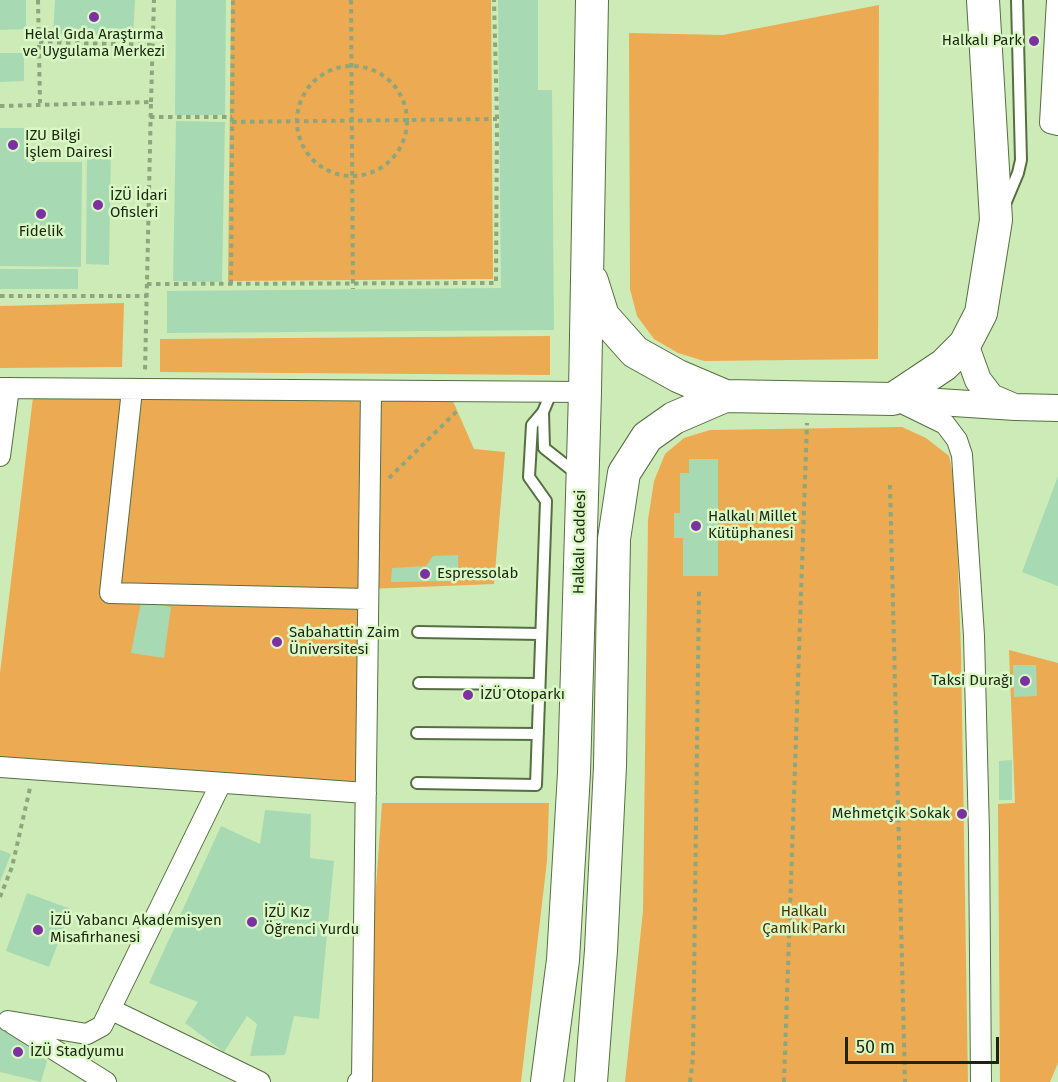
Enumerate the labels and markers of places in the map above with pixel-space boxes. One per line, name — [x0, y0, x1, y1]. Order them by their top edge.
marker: Helal Gıda Araştırma ve Uygulama Merkezi — [87, 10, 101, 24]
place label: Helal Gıda Araştırma ve Uygulama Merkezi — [23, 26, 165, 61]
place label: Halkalı Park — [942, 32, 1022, 50]
marker: Halkalı Park — [1027, 34, 1041, 48]
place label: IZU Bilgi İşlem Dairesi — [25, 127, 112, 162]
marker: IZU Bilgi İşlem Dairesi — [6, 138, 20, 152]
place label: İZÜ İdari Ofisleri — [110, 187, 168, 222]
marker: İZÜ İdari Ofisleri — [91, 198, 105, 212]
marker: Fidelik — [34, 207, 48, 221]
place label: Fidelik — [19, 223, 63, 241]
place label: Halkalı Millet Kütüphanesi — [708, 508, 797, 543]
marker: Halkalı Millet Kütüphanesi — [689, 519, 703, 533]
place label: Espressolab — [437, 565, 518, 583]
marker: Espressolab — [418, 567, 432, 581]
place label: Sabahattin Zaim Üniversitesi — [289, 624, 400, 659]
marker: Sabahattin Zaim Üniversitesi — [270, 635, 284, 649]
place label: Taksi Durağı — [931, 672, 1013, 690]
marker: Taksi Durağı — [1018, 674, 1032, 688]
place label: İZÜ Otoparkı — [480, 686, 565, 704]
marker: İZÜ Otoparkı — [461, 688, 475, 702]
place label: Mehmetçik Sokak — [832, 805, 950, 823]
marker: Mehmetçik Sokak — [955, 807, 969, 821]
place label: İZÜ Kız Öğrenci Yurdu — [264, 904, 359, 939]
place label: İZÜ Yabancı Akademisyen Misafirhanesi — [50, 912, 222, 947]
marker: İZÜ Kız Öğrenci Yurdu — [245, 915, 259, 929]
marker: İZÜ Yabancı Akademisyen Misafirhanesi — [31, 923, 45, 937]
place label: İZÜ Stadyumu — [30, 1043, 124, 1061]
marker: İZÜ Stadyumu — [11, 1045, 25, 1059]

